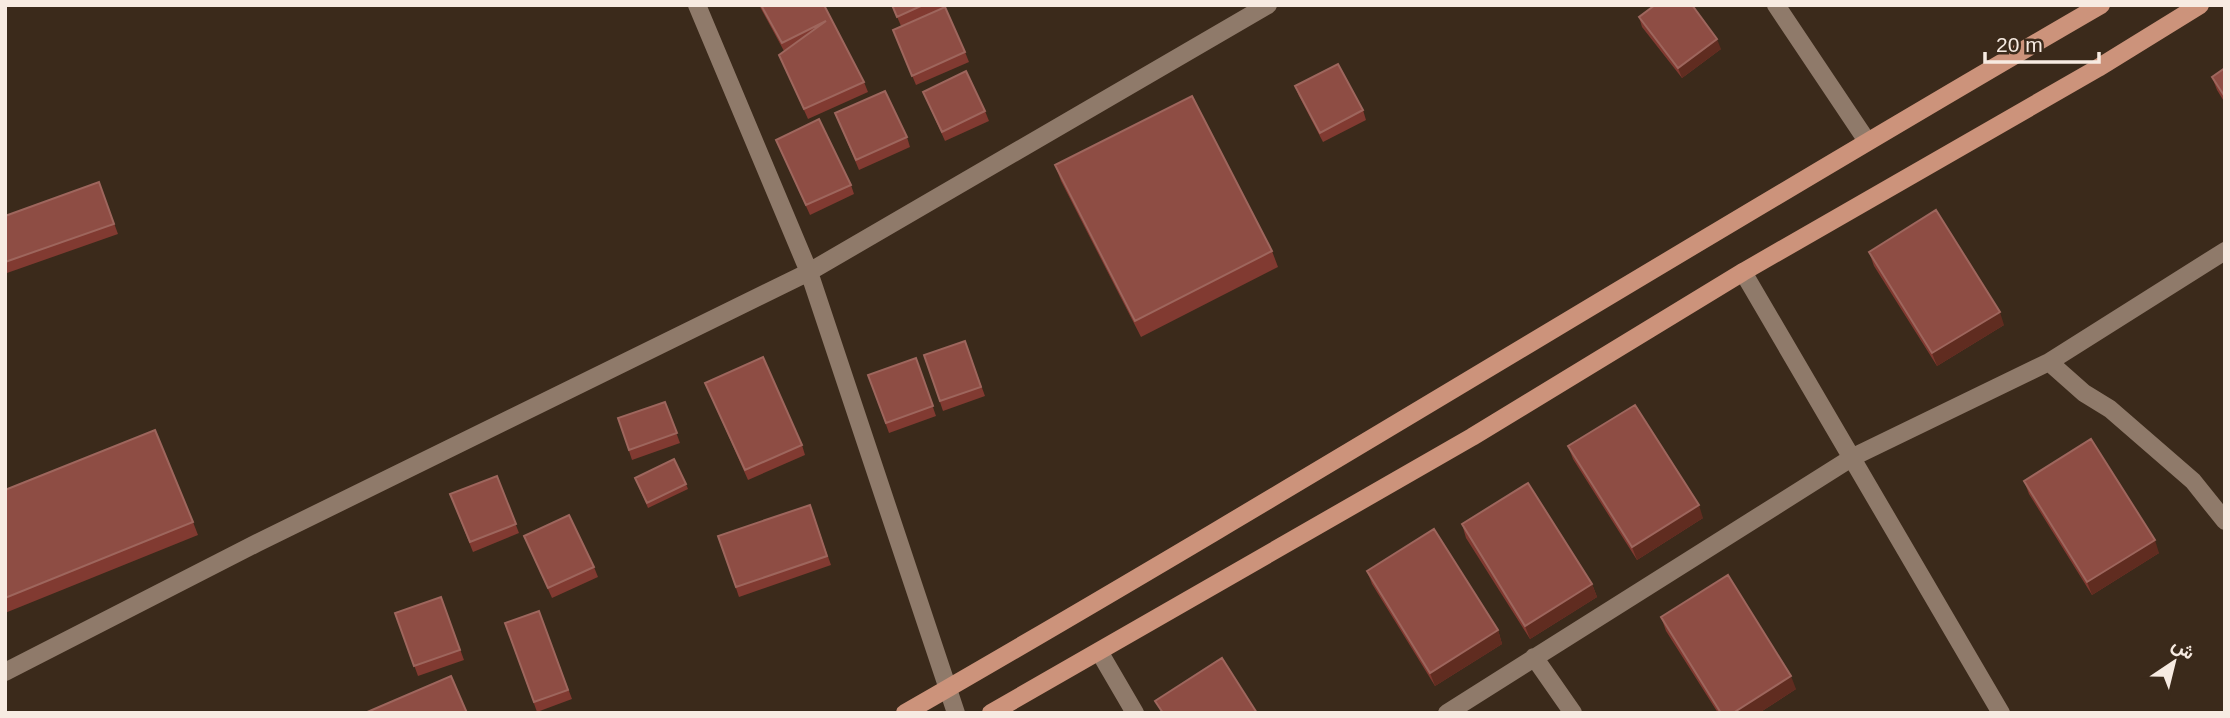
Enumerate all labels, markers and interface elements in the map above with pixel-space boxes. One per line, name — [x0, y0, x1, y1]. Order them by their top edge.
scale bar — [1985, 21, 2099, 65]
text: 20 m — [1996, 33, 2043, 56]
north arrow — [2139, 627, 2209, 697]
text: ش — [2168, 633, 2199, 665]

